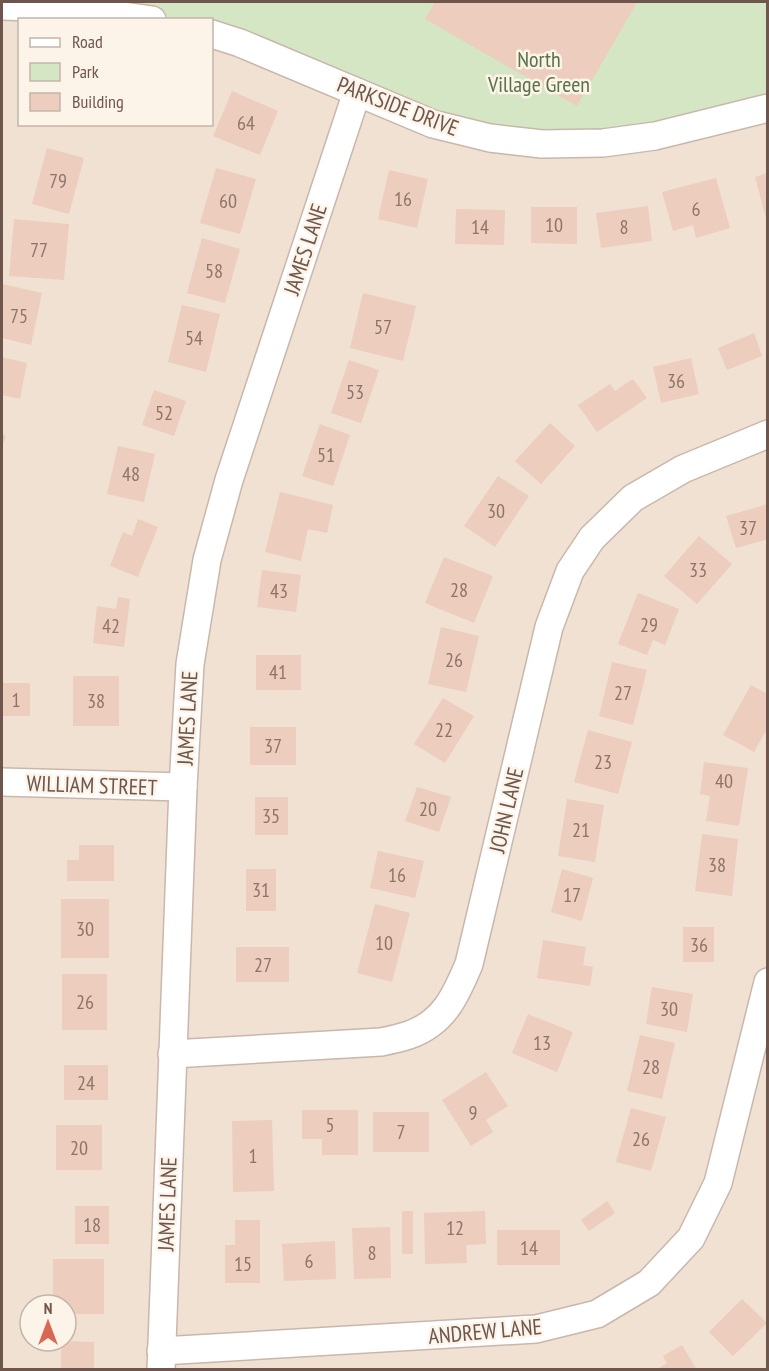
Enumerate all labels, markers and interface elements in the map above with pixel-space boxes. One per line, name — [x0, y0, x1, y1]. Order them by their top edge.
legend — [18, 18, 213, 126]
text: Road — [72, 30, 103, 53]
park label: North Village Green — [487, 45, 590, 98]
text: Park — [72, 60, 99, 83]
street label: PARKSIDE DRIVE — [333, 70, 463, 142]
text: Building — [72, 90, 124, 113]
house number: 64 — [237, 110, 255, 136]
house number: 79 — [49, 168, 67, 194]
house number: 16 — [394, 186, 412, 212]
house number: 60 — [219, 188, 237, 214]
house number: 6 — [692, 196, 701, 222]
street label: JAMES LANE — [277, 200, 333, 299]
house number: 10 — [545, 212, 563, 238]
house number: 14 — [471, 214, 489, 240]
house number: 8 — [620, 214, 629, 240]
house number: 77 — [30, 237, 48, 263]
house number: 58 — [205, 258, 223, 284]
house number: 75 — [10, 303, 28, 329]
house number: 57 — [374, 314, 392, 340]
house number: 54 — [185, 325, 203, 351]
house number: 36 — [667, 368, 685, 394]
house number: 53 — [346, 379, 364, 405]
house number: 52 — [155, 400, 173, 426]
house number: 51 — [317, 442, 335, 468]
house number: 48 — [122, 461, 140, 487]
house number: 30 — [487, 498, 505, 524]
house number: 37 — [739, 515, 757, 541]
house number: 33 — [689, 557, 707, 583]
house number: 28 — [450, 577, 468, 603]
house number: 43 — [270, 578, 288, 604]
house number: 29 — [640, 612, 658, 638]
house number: 42 — [102, 613, 120, 639]
house number: 26 — [445, 647, 463, 673]
house number: 41 — [269, 659, 287, 685]
street label: JAMES LANE — [171, 670, 203, 767]
house number: 27 — [614, 680, 632, 706]
house number: 1 — [12, 687, 21, 713]
house number: 38 — [87, 688, 105, 714]
house number: 22 — [435, 717, 453, 743]
house number: 37 — [264, 733, 282, 759]
house number: 23 — [594, 749, 612, 775]
street label: JOHN LANE — [482, 765, 529, 856]
house number: 40 — [715, 768, 733, 794]
street label: WILLIAM STREET — [26, 769, 158, 801]
house number: 20 — [419, 796, 437, 822]
house number: 35 — [262, 803, 280, 829]
house number: 21 — [572, 817, 590, 843]
house number: 38 — [708, 852, 726, 878]
house number: 16 — [388, 862, 406, 888]
house number: 31 — [252, 877, 270, 903]
house number: 17 — [563, 882, 581, 908]
house number: 30 — [76, 916, 94, 942]
house number: 10 — [375, 930, 393, 956]
house number: 36 — [690, 932, 708, 958]
house number: 27 — [254, 952, 272, 978]
house number: 26 — [76, 989, 94, 1015]
house number: 30 — [660, 996, 678, 1022]
house number: 13 — [533, 1030, 551, 1056]
house number: 28 — [642, 1054, 660, 1080]
house number: 24 — [77, 1070, 95, 1096]
house number: 9 — [469, 1100, 478, 1126]
house number: 5 — [326, 1112, 335, 1138]
house number: 7 — [397, 1119, 406, 1145]
house number: 26 — [632, 1126, 650, 1152]
house number: 20 — [70, 1135, 88, 1161]
house number: 1 — [249, 1143, 258, 1169]
street label: JAMES LANE — [151, 1156, 183, 1253]
house number: 18 — [83, 1212, 101, 1238]
house number: 12 — [446, 1215, 464, 1241]
house number: 14 — [520, 1235, 538, 1261]
house number: 8 — [368, 1240, 377, 1266]
house number: 6 — [305, 1248, 314, 1274]
house number: 15 — [234, 1251, 252, 1277]
north arrow — [18, 1293, 78, 1353]
text: N — [44, 1298, 52, 1318]
street label: ANDREW LANE — [427, 1312, 543, 1350]

